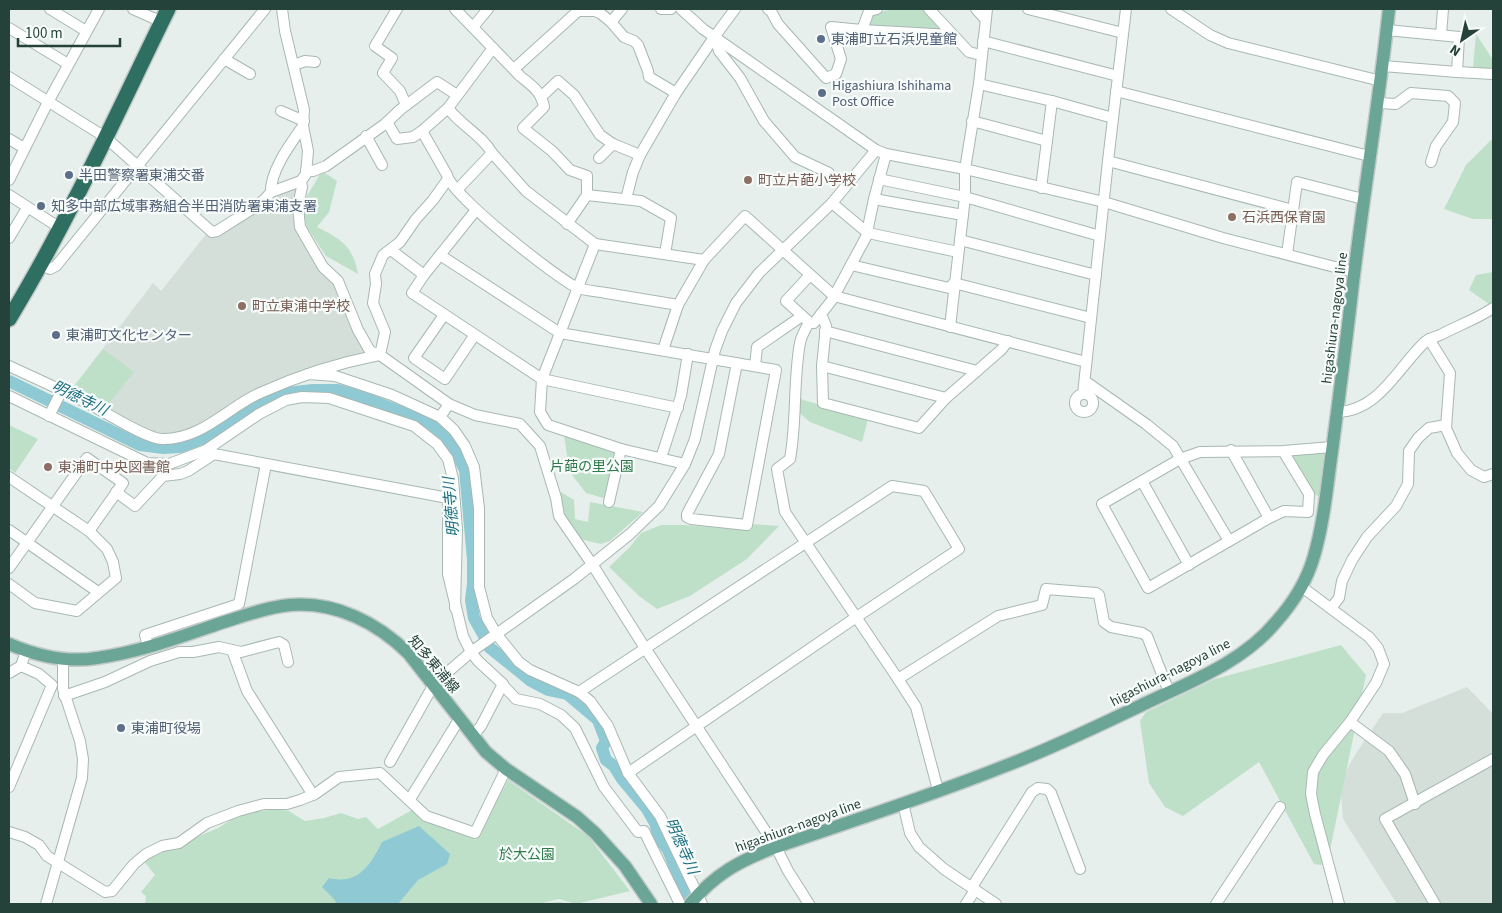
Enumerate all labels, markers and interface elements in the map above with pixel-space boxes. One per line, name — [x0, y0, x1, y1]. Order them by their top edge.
scale bar — [18, 15, 120, 47]
north arrow — [1437, 15, 1487, 65]
text: 100 m — [25, 23, 63, 44]
place label: 東浦町立石浜児童館 — [831, 30, 957, 50]
marker: 東浦町立石浜児童館 — [815, 33, 827, 45]
text: N — [1446, 39, 1465, 61]
place label: Higashiura Ishihama Post Office — [832, 76, 951, 112]
marker: Higashiura Ishihama Post Office — [816, 87, 828, 99]
place label: 半田警察署東浦交番 — [79, 166, 205, 186]
marker: 半田警察署東浦交番 — [63, 169, 75, 181]
place label: 町立片葩小学校 — [758, 171, 856, 191]
marker: 町立片葩小学校 — [742, 174, 754, 186]
place label: 知多中部広域事務組合半田消防署東浦支署 — [51, 197, 317, 217]
marker: 知多中部広域事務組合半田消防署東浦支署 — [35, 200, 47, 212]
place label: 石浜西保育園 — [1242, 208, 1326, 228]
marker: 石浜西保育園 — [1226, 211, 1238, 223]
street label: higashiura-nagoya line — [1317, 251, 1353, 385]
place label: 町立東浦中学校 — [252, 297, 350, 317]
marker: 町立東浦中学校 — [236, 300, 248, 312]
place label: 東浦町文化センター — [66, 326, 192, 346]
marker: 東浦町文化センター — [50, 329, 62, 341]
water label: 明徳寺川 — [48, 376, 113, 422]
park label: 片葩の里公園 — [550, 457, 634, 477]
place label: 東浦町中央図書館 — [58, 458, 170, 478]
marker: 東浦町中央図書館 — [42, 461, 54, 473]
water label: 明徳寺川 — [438, 474, 465, 538]
street label: 知多東浦線 — [403, 631, 463, 698]
street label: higashiura-nagoya line — [1107, 634, 1234, 712]
place label: 東浦町役場 — [131, 719, 201, 739]
marker: 東浦町役場 — [115, 722, 127, 734]
street label: higashiura-nagoya line — [733, 794, 864, 858]
water label: 明徳寺川 — [660, 815, 704, 880]
park label: 於大公園 — [499, 845, 555, 865]

